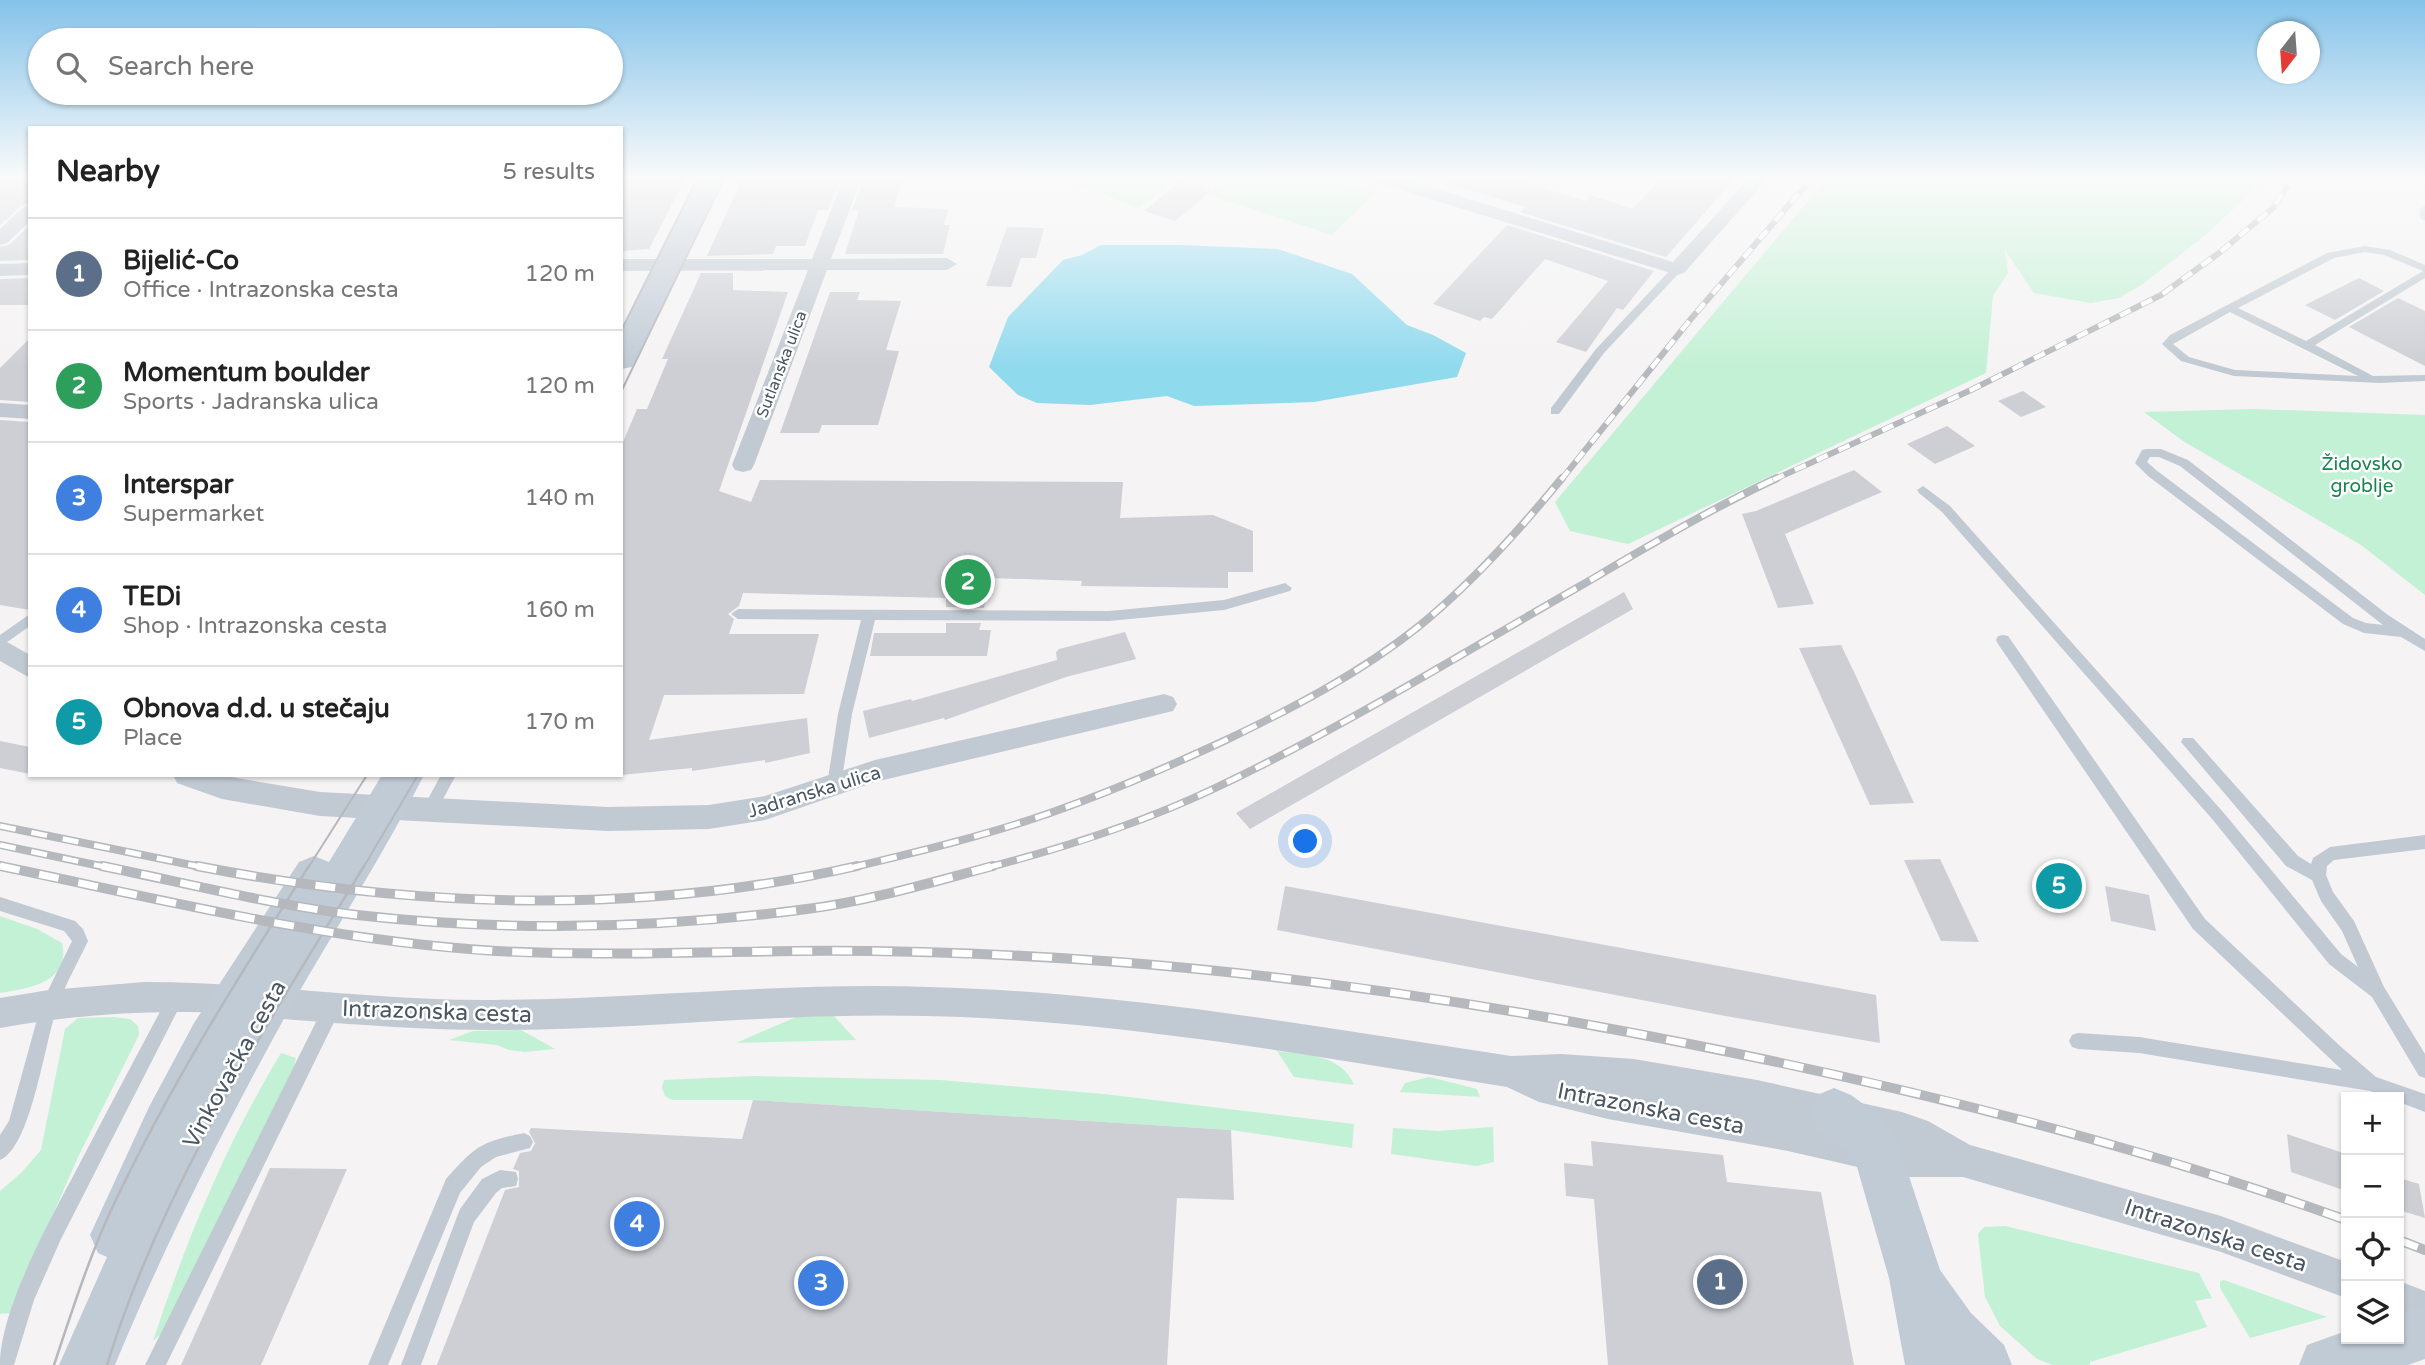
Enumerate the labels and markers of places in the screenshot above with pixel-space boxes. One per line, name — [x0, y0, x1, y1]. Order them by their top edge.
pin: 2 — [945, 556, 991, 608]
pin: 5 — [2036, 860, 2082, 912]
pin: 4 — [614, 1198, 660, 1250]
pin: 1 — [1697, 1256, 1743, 1308]
pin: 3 — [798, 1257, 844, 1309]

